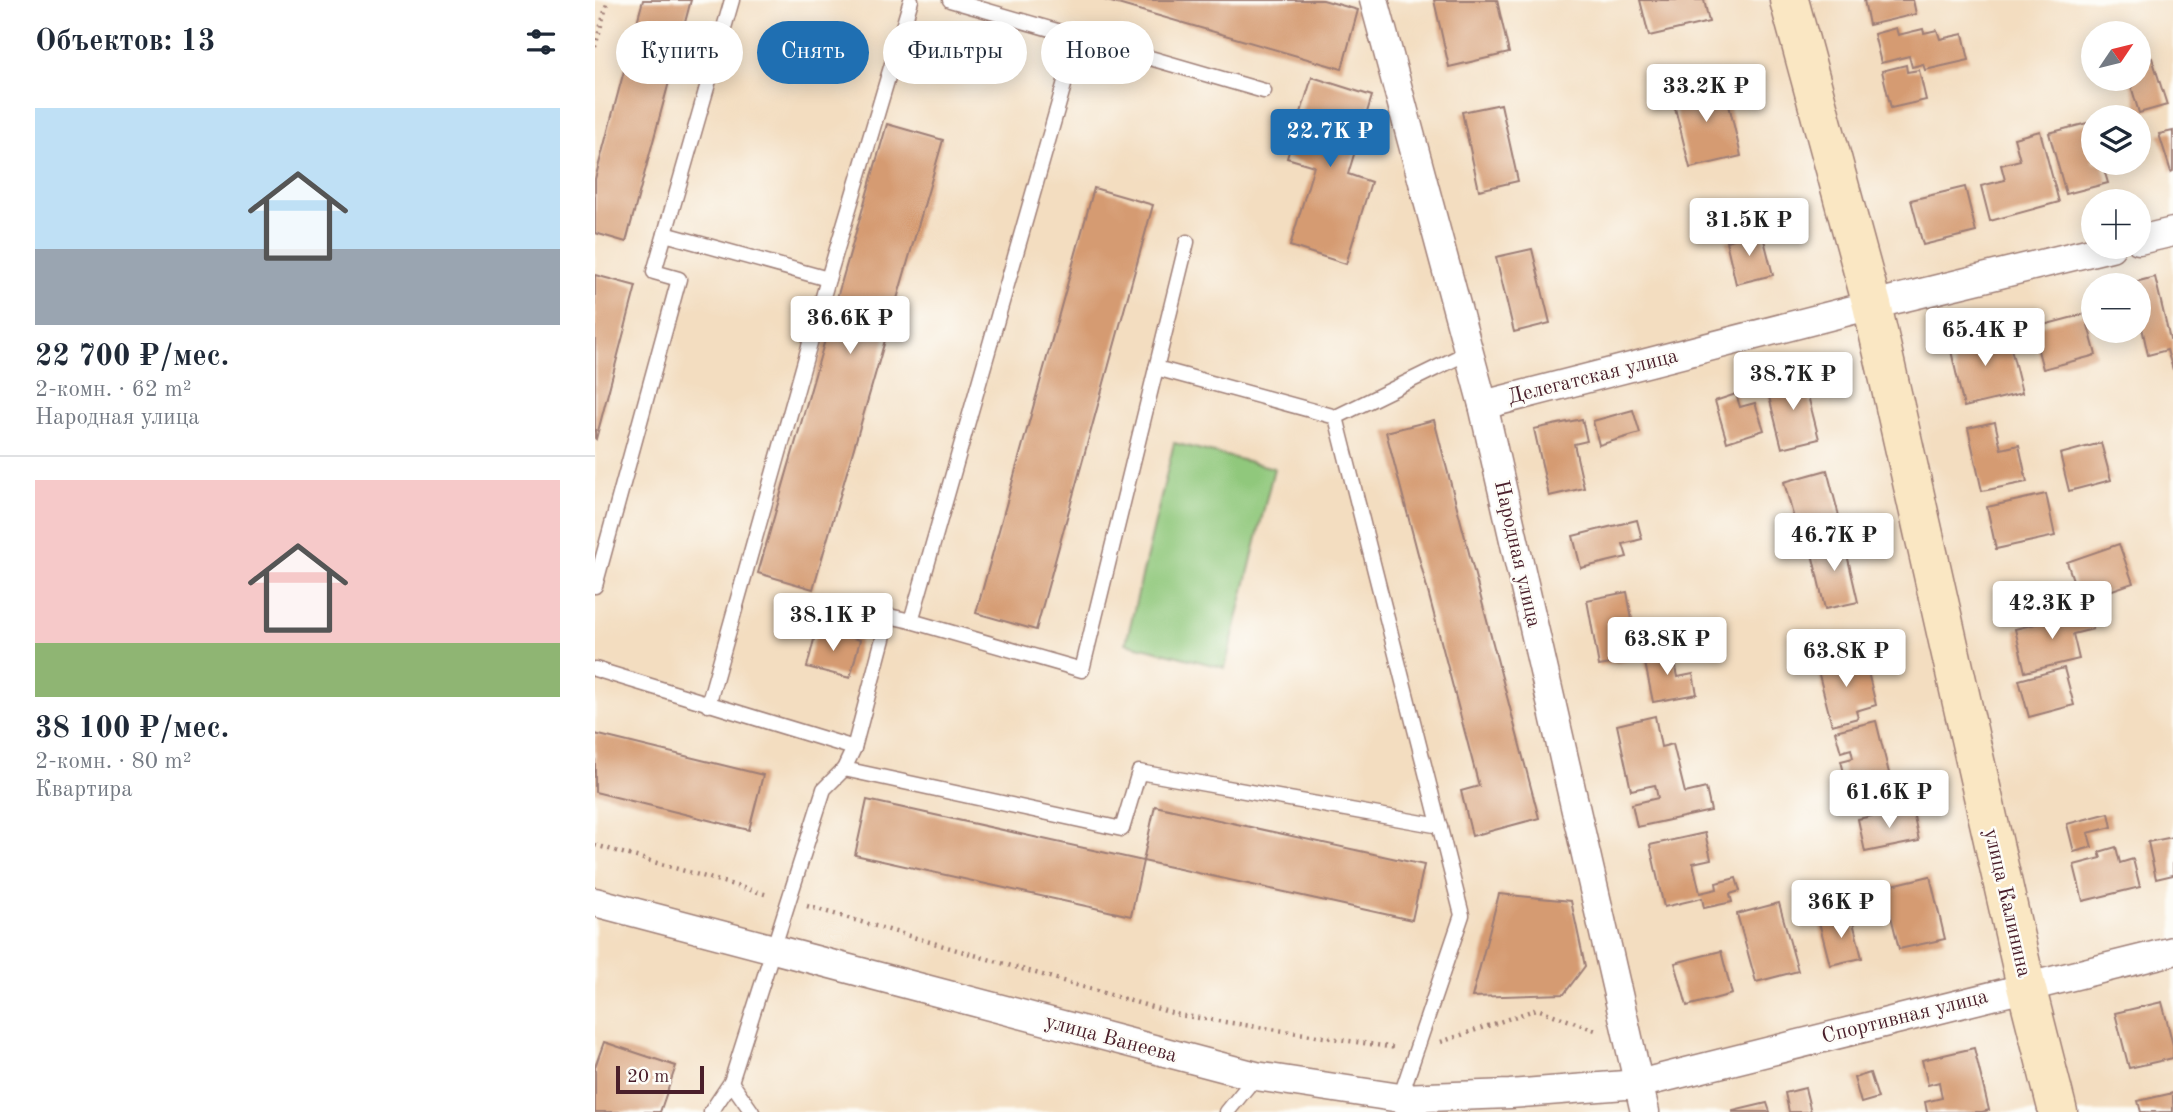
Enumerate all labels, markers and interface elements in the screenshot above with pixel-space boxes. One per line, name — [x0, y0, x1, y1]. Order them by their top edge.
chip: Купить — [616, 21, 743, 84]
chip: Снять — [757, 21, 869, 84]
chip: Фильтры — [883, 21, 1027, 84]
chip: Новое — [1041, 21, 1154, 84]
north arrow — [2081, 21, 2151, 91]
map controls — [2081, 21, 2151, 343]
icon: filters — [522, 23, 560, 61]
text: Объектов: 13 — [35, 27, 215, 57]
pin: 33.2K ₽ — [1641, 64, 1771, 124]
text: 33.2K ₽ — [1663, 75, 1749, 98]
button: layers — [2081, 105, 2151, 175]
pin: 22.7K ₽ — [1265, 110, 1395, 169]
text: 22.7K ₽ — [1287, 120, 1373, 143]
icon: home — [235, 153, 361, 279]
button: + — [2081, 189, 2151, 259]
pin: 31.5K ₽ — [1684, 198, 1814, 258]
text: 31.5K ₽ — [1706, 209, 1792, 232]
button: − — [2081, 273, 2151, 343]
pin: 36.6K ₽ — [785, 296, 915, 356]
text: 36.6K ₽ — [807, 307, 893, 330]
pin: 65.4K ₽ — [1920, 308, 2050, 368]
text: 65.4K ₽ — [1942, 319, 2028, 342]
text: 22 700 ₽/мес. — [35, 342, 229, 372]
street label: Делегатская улица — [1506, 346, 1680, 408]
pin: 38.7K ₽ — [1728, 352, 1858, 412]
text: 38.7K ₽ — [1750, 363, 1836, 386]
text: 2-комн. · 62 m² — [35, 378, 192, 401]
text: Народная улица — [35, 406, 200, 429]
street label: Народная улица — [1490, 478, 1544, 630]
pin: 46.7K ₽ — [1769, 514, 1899, 573]
text: 46.7K ₽ — [1791, 524, 1877, 547]
icon: home — [235, 525, 361, 651]
pin: 42.3K ₽ — [1987, 582, 2117, 641]
text: 42.3K ₽ — [2009, 592, 2095, 615]
pin: 38.1K ₽ — [768, 594, 898, 653]
text: 38.1K ₽ — [790, 604, 876, 627]
pin: 63.8K ₽ — [1602, 618, 1732, 677]
text: 63.8K ₽ — [1624, 628, 1710, 651]
pin: 63.8K ₽ — [1781, 630, 1911, 689]
text: 63.8K ₽ — [1803, 640, 1889, 663]
text: 38 100 ₽/мес. — [35, 714, 229, 744]
text: 2-комн. · 80 m² — [35, 750, 192, 773]
pin: 61.6K ₽ — [1824, 770, 1954, 830]
text: Квартира — [35, 778, 133, 801]
text: 61.6K ₽ — [1846, 781, 1932, 804]
street label: улица Калинина — [1980, 827, 2034, 979]
pin: 36K ₽ — [1792, 880, 1890, 940]
text: 36K ₽ — [1808, 891, 1874, 914]
street label: Спортивная улица — [1820, 986, 1990, 1048]
street label: улица Ванеева — [1043, 1011, 1179, 1067]
scale bar — [616, 1063, 703, 1095]
text: 20 m — [627, 1068, 669, 1087]

